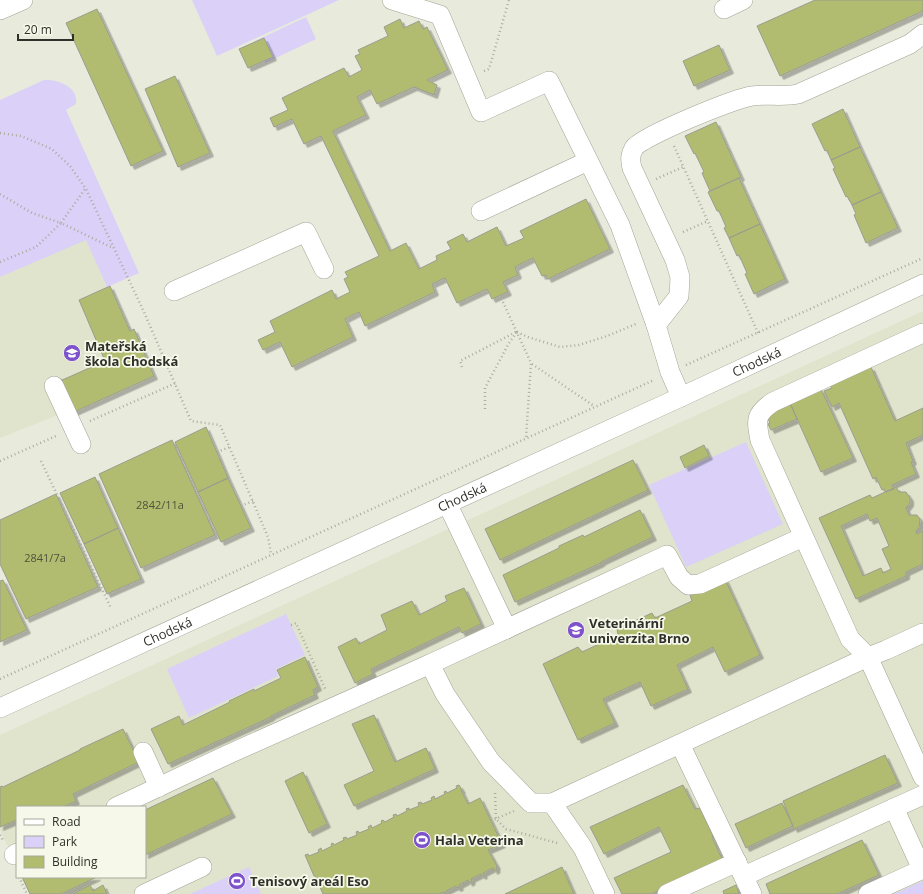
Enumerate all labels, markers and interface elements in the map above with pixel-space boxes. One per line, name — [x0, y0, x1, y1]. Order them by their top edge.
scale bar — [18, 16, 73, 42]
text: 20 m — [24, 21, 52, 38]
place label: Mateřská škola Chodská — [85, 337, 178, 370]
school or university icon: Mateřská škola Chodská — [62, 343, 82, 363]
street label: Chodská — [729, 343, 784, 381]
street label: Chodská — [435, 478, 490, 516]
house number: 2842/11a — [136, 497, 184, 512]
house number: 2841/7a — [24, 550, 66, 565]
street label: Chodská — [140, 613, 195, 651]
place label: Veterinární univerzita Brno — [589, 614, 689, 647]
school or university icon: Veterinární univerzita Brno — [566, 620, 586, 640]
legend — [16, 806, 146, 878]
text: Road — [52, 813, 81, 830]
sports icon: Hala Veterina — [412, 830, 432, 850]
place label: Hala Veterina — [435, 831, 524, 849]
text: Park — [52, 833, 78, 850]
text: Building — [52, 853, 98, 870]
sports icon: Tenisový areál Eso — [227, 871, 247, 891]
place label: Tenisový areál Eso — [250, 872, 369, 890]

